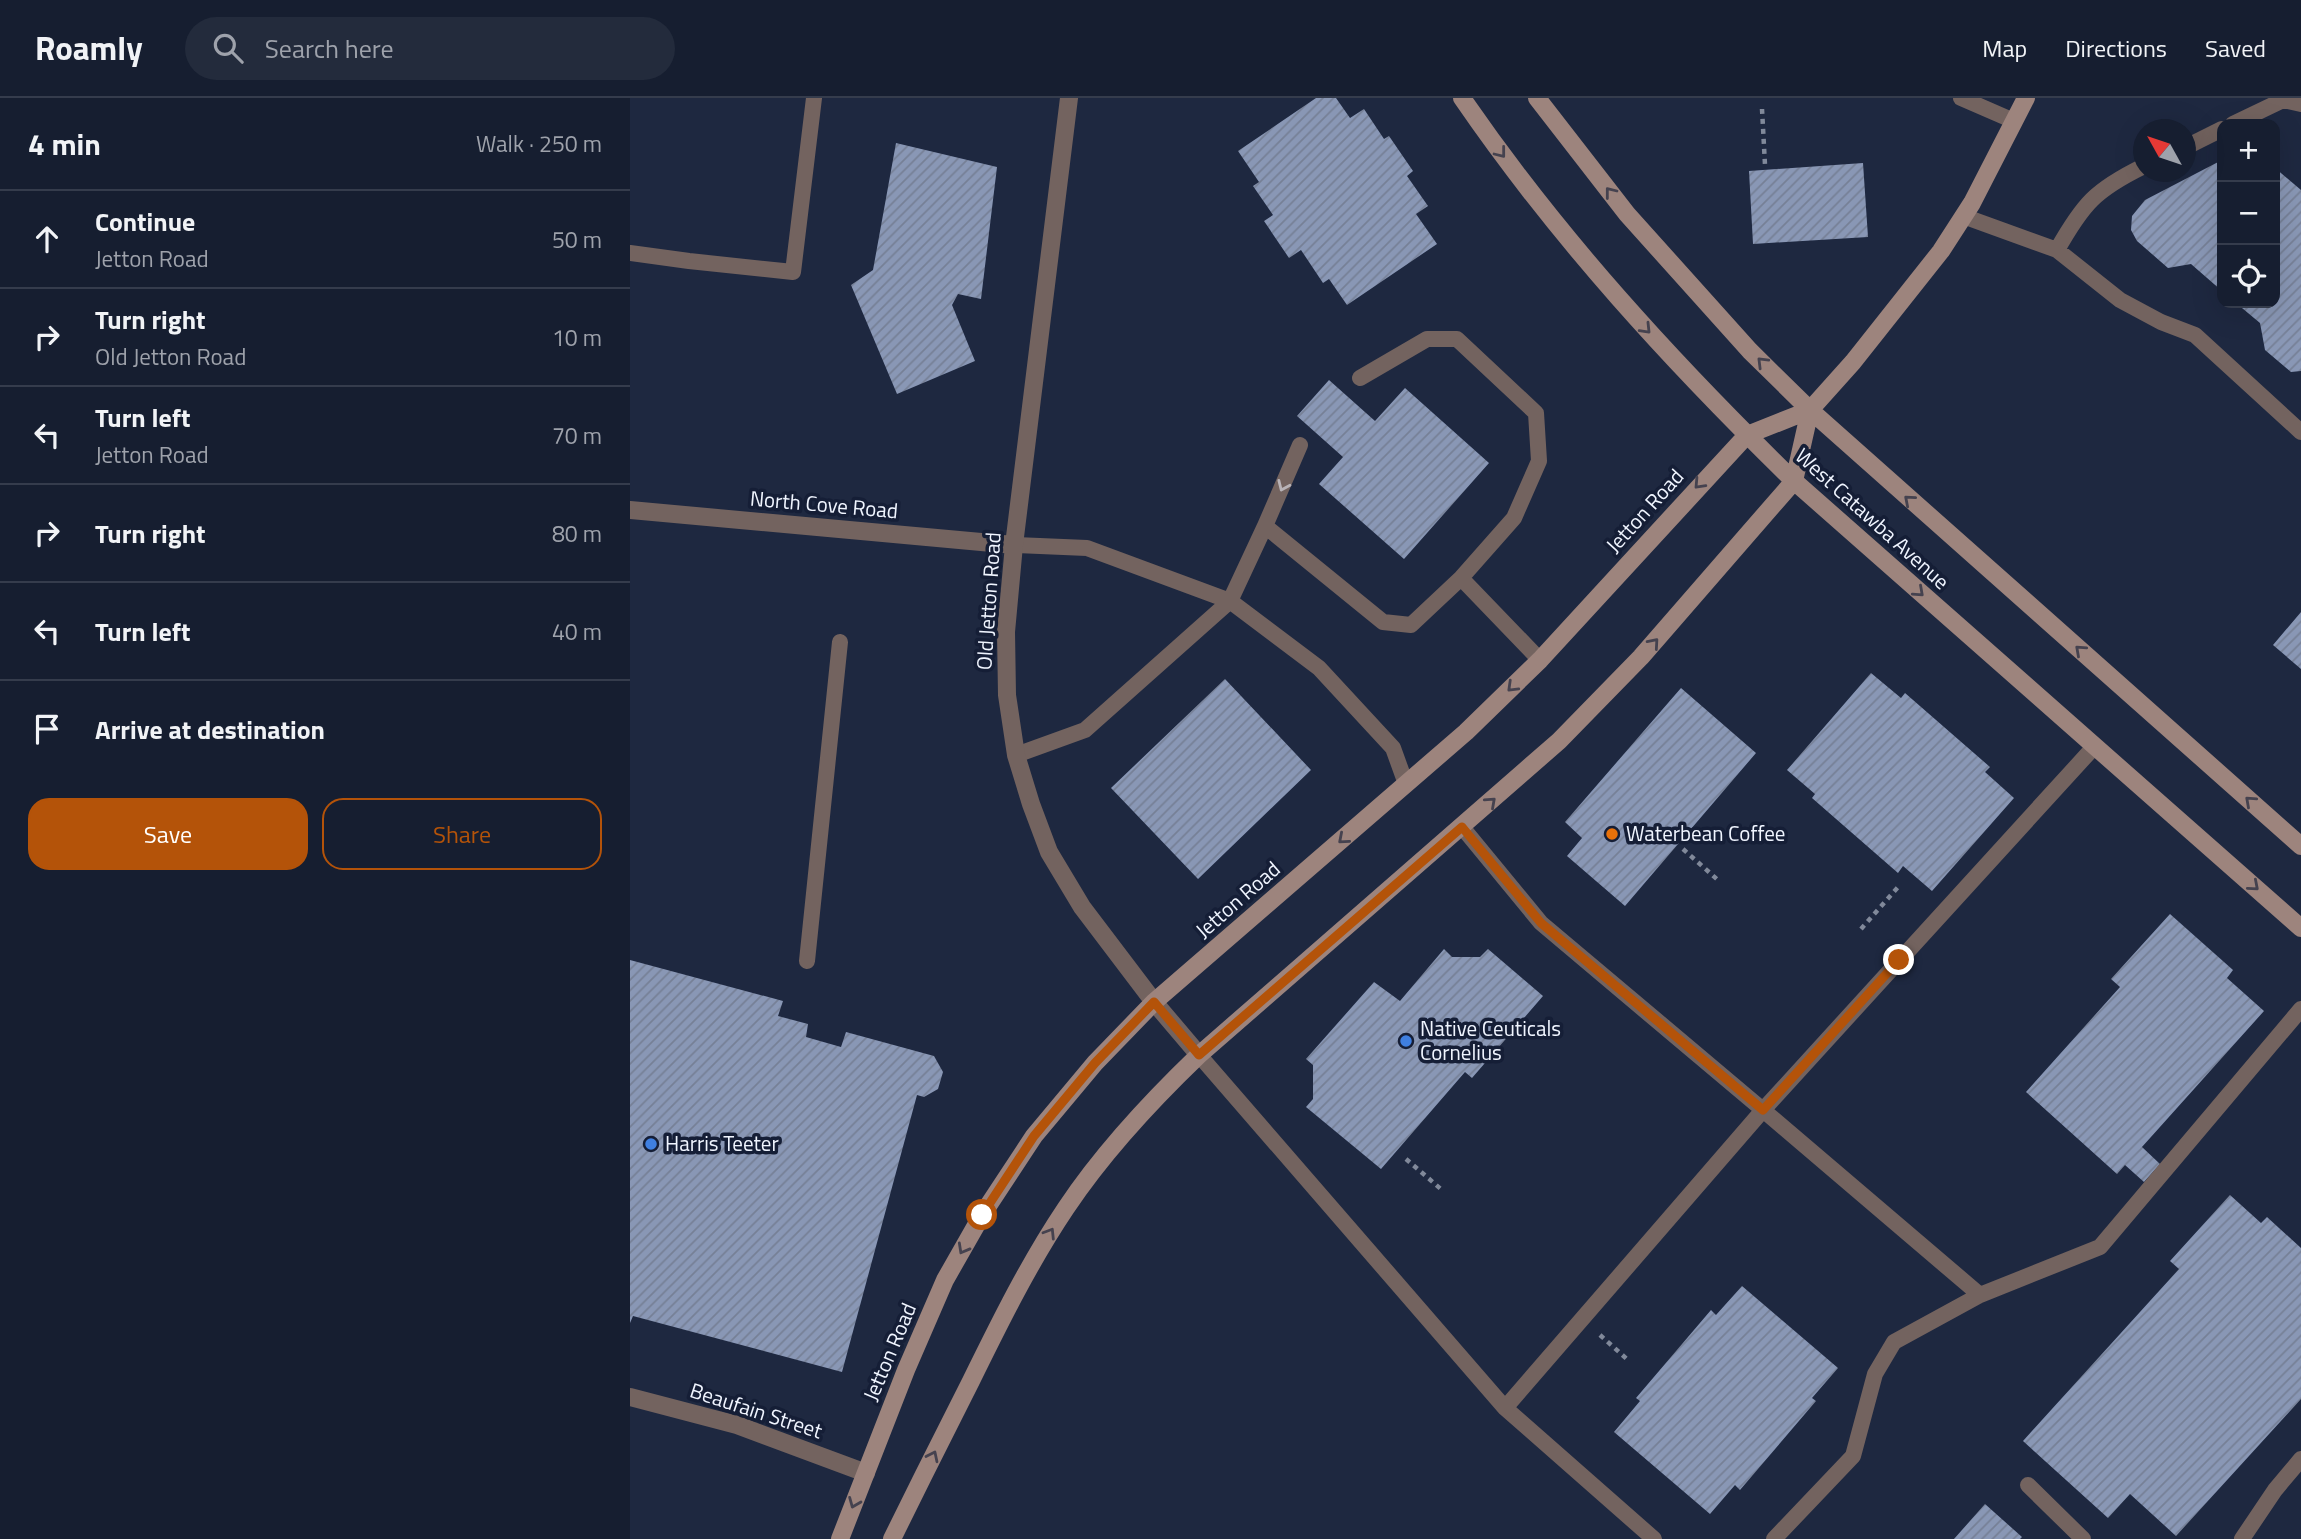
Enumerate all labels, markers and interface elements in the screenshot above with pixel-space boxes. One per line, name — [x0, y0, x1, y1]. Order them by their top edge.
search box — [185, 17, 675, 80]
text: Roamly — [35, 23, 143, 73]
icon: search — [209, 29, 247, 67]
text: Search here — [265, 29, 394, 68]
text: Map — [1982, 30, 2027, 66]
text: Directions — [2065, 30, 2167, 66]
text: Saved — [2205, 30, 2266, 66]
north arrow — [2133, 119, 2196, 182]
map controls — [2217, 119, 2280, 308]
button: + — [2217, 119, 2280, 182]
text: 4 min — [28, 121, 101, 167]
text: Walk · 250 m — [476, 126, 602, 161]
one-way arrow — [1493, 146, 1506, 158]
button: − — [2217, 182, 2280, 245]
one-way arrow — [1606, 188, 1619, 200]
text: Continue — [95, 202, 195, 241]
icon: ahead — [28, 220, 66, 258]
text: 50 m — [552, 222, 602, 257]
text: Jetton Road — [95, 241, 209, 276]
button: locate — [2217, 245, 2280, 308]
text: Turn right — [95, 300, 206, 339]
icon: right — [28, 318, 66, 356]
text: 10 m — [552, 320, 602, 355]
one-way arrow — [1638, 321, 1651, 334]
text: Old Jetton Road — [95, 339, 246, 374]
one-way arrow — [1757, 358, 1770, 371]
text: Turn left — [95, 398, 190, 437]
icon: left — [28, 416, 66, 454]
text: 70 m — [552, 418, 602, 453]
text: Jetton Road — [95, 437, 209, 472]
street label: West Catawba Avenue — [1788, 440, 1957, 596]
street label: Jetton Road — [1598, 461, 1691, 560]
one-way arrow — [1695, 476, 1708, 489]
one-way arrow — [1277, 479, 1291, 491]
street label: North Cove Road — [749, 482, 899, 526]
one-way arrow — [1904, 496, 1917, 508]
icon: right — [28, 514, 66, 552]
text: Turn right — [95, 514, 206, 553]
text: 80 m — [552, 516, 602, 551]
street label: Old Jetton Road — [967, 531, 1009, 671]
one-way arrow — [1911, 584, 1924, 596]
icon: left — [28, 612, 66, 650]
text: Turn left — [95, 612, 190, 651]
text: 40 m — [552, 614, 602, 649]
one-way arrow — [1646, 638, 1658, 651]
one-way arrow — [2075, 645, 2088, 658]
one-way arrow — [1507, 679, 1520, 692]
icon: arrive — [28, 710, 66, 748]
text: Arrive at destination — [95, 710, 325, 749]
one-way arrow — [1483, 797, 1496, 810]
one-way arrow — [2245, 797, 2258, 809]
button: Save — [28, 798, 308, 870]
button: Share — [322, 798, 602, 870]
place label: Waterbean Coffee — [1626, 817, 1785, 849]
marker: Waterbean Coffee — [1604, 826, 1620, 842]
one-way arrow — [1338, 831, 1351, 843]
street label: Jetton Road — [1188, 853, 1287, 945]
one-way arrow — [2246, 878, 2259, 890]
route end — [1883, 944, 1914, 975]
place label: Native Ceuticals Cornelius — [1420, 1012, 1561, 1068]
marker: Native Ceuticals Cornelius — [1398, 1033, 1414, 1049]
place label: Harris Teeter — [665, 1127, 779, 1159]
marker: Harris Teeter — [643, 1136, 659, 1152]
route start — [966, 1199, 997, 1230]
one-way arrow — [1042, 1227, 1055, 1240]
one-way arrow — [958, 1242, 971, 1254]
street label: Jetton Road — [854, 1298, 924, 1406]
street label: Beaufain Street — [686, 1374, 827, 1447]
one-way arrow — [925, 1451, 939, 1463]
one-way arrow — [849, 1496, 863, 1508]

